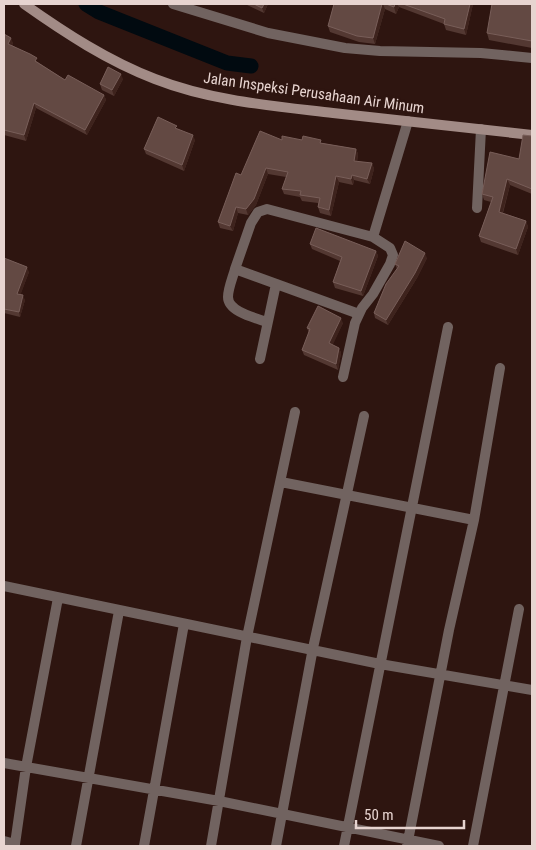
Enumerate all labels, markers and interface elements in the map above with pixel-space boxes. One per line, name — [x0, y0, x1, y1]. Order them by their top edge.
street label: Jalan Inspeksi Perusahaan Air Minum — [203, 69, 425, 117]
scale bar — [356, 798, 464, 830]
text: 50 m — [364, 806, 394, 824]

